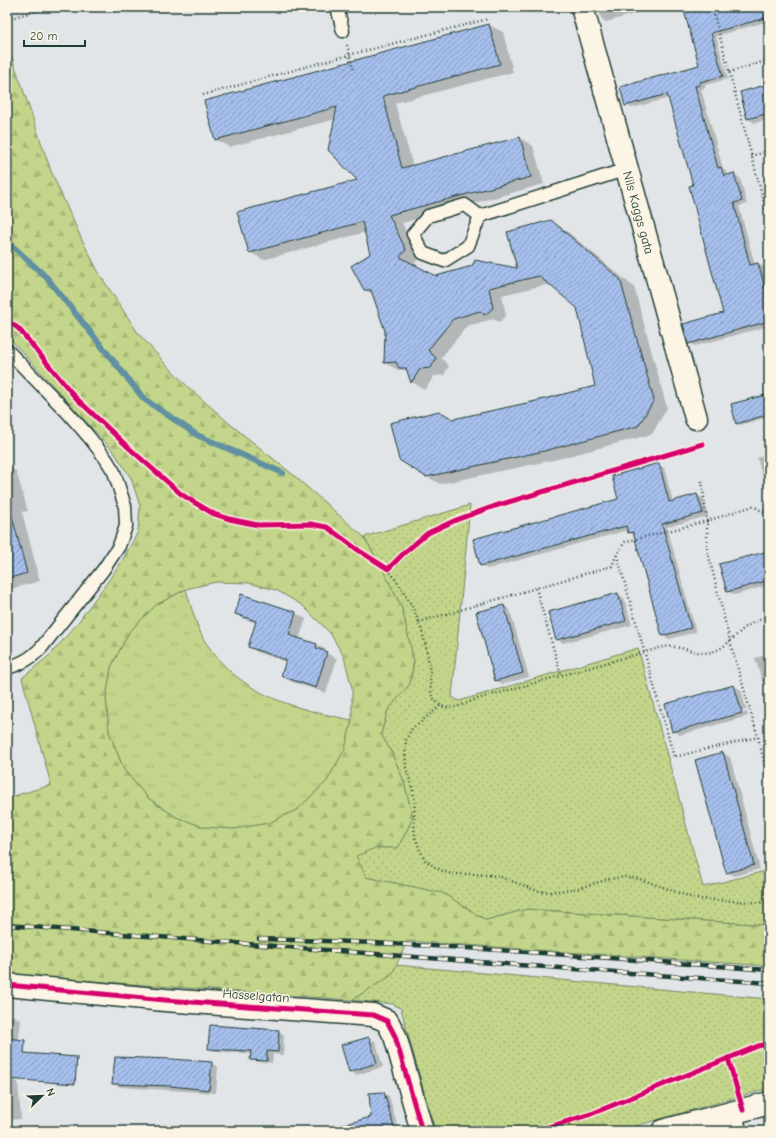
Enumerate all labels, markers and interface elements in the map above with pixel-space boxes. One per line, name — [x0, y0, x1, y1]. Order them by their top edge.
scale bar — [24, 22, 85, 48]
text: 20 m — [30, 29, 58, 43]
street label: Nils Kaggs gata — [620, 169, 657, 256]
street label: Hasselgatan — [222, 986, 290, 1005]
north arrow — [22, 1076, 62, 1116]
text: N — [43, 1086, 58, 1098]

